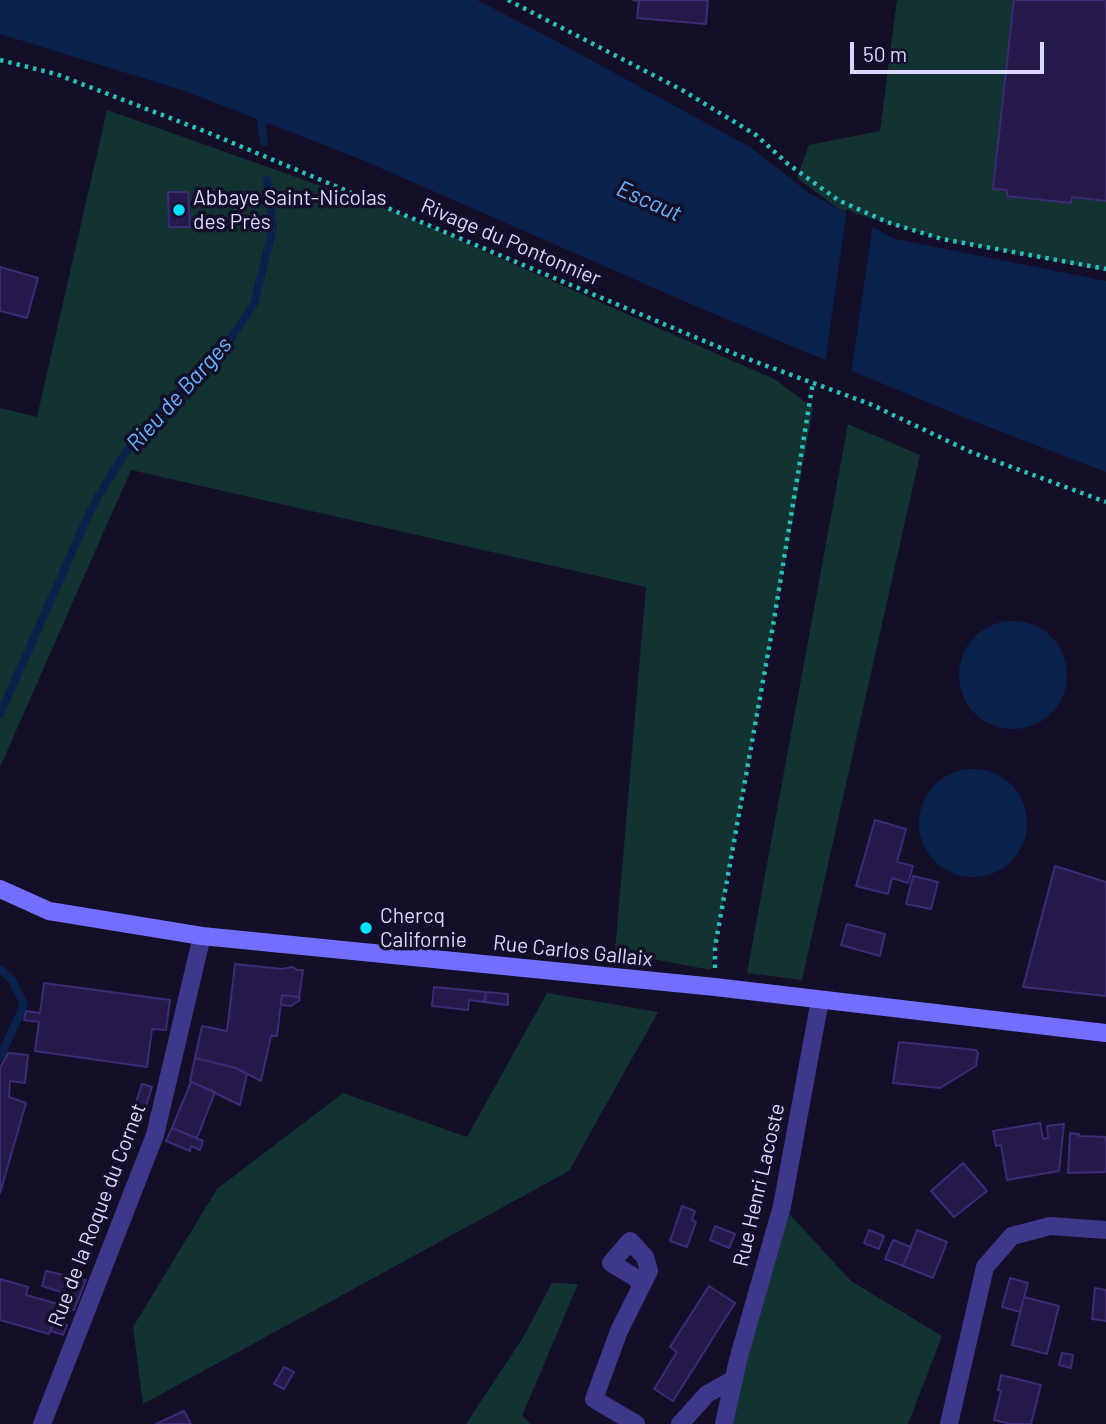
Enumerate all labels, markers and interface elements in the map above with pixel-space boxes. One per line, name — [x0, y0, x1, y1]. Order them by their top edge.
scale bar — [854, 28, 1048, 72]
text: 50 m — [863, 41, 907, 66]
water label: Escaut — [612, 175, 686, 227]
place label: Abbaye Saint-Nicolas des Près — [193, 185, 387, 235]
street label: Rivage du Pontonnier — [417, 193, 605, 291]
marker: Abbaye Saint-Nicolas des Près — [171, 202, 187, 218]
water label: Rieu de Barges — [121, 331, 237, 457]
place label: Chercq Californie — [380, 903, 467, 953]
marker: Chercq Californie — [358, 920, 374, 936]
street label: Rue Carlos Gallaix — [492, 930, 654, 972]
street label: Rue de la Roque du Cornet — [43, 1100, 151, 1330]
street label: Rue Henri Lacoste — [728, 1101, 790, 1269]

